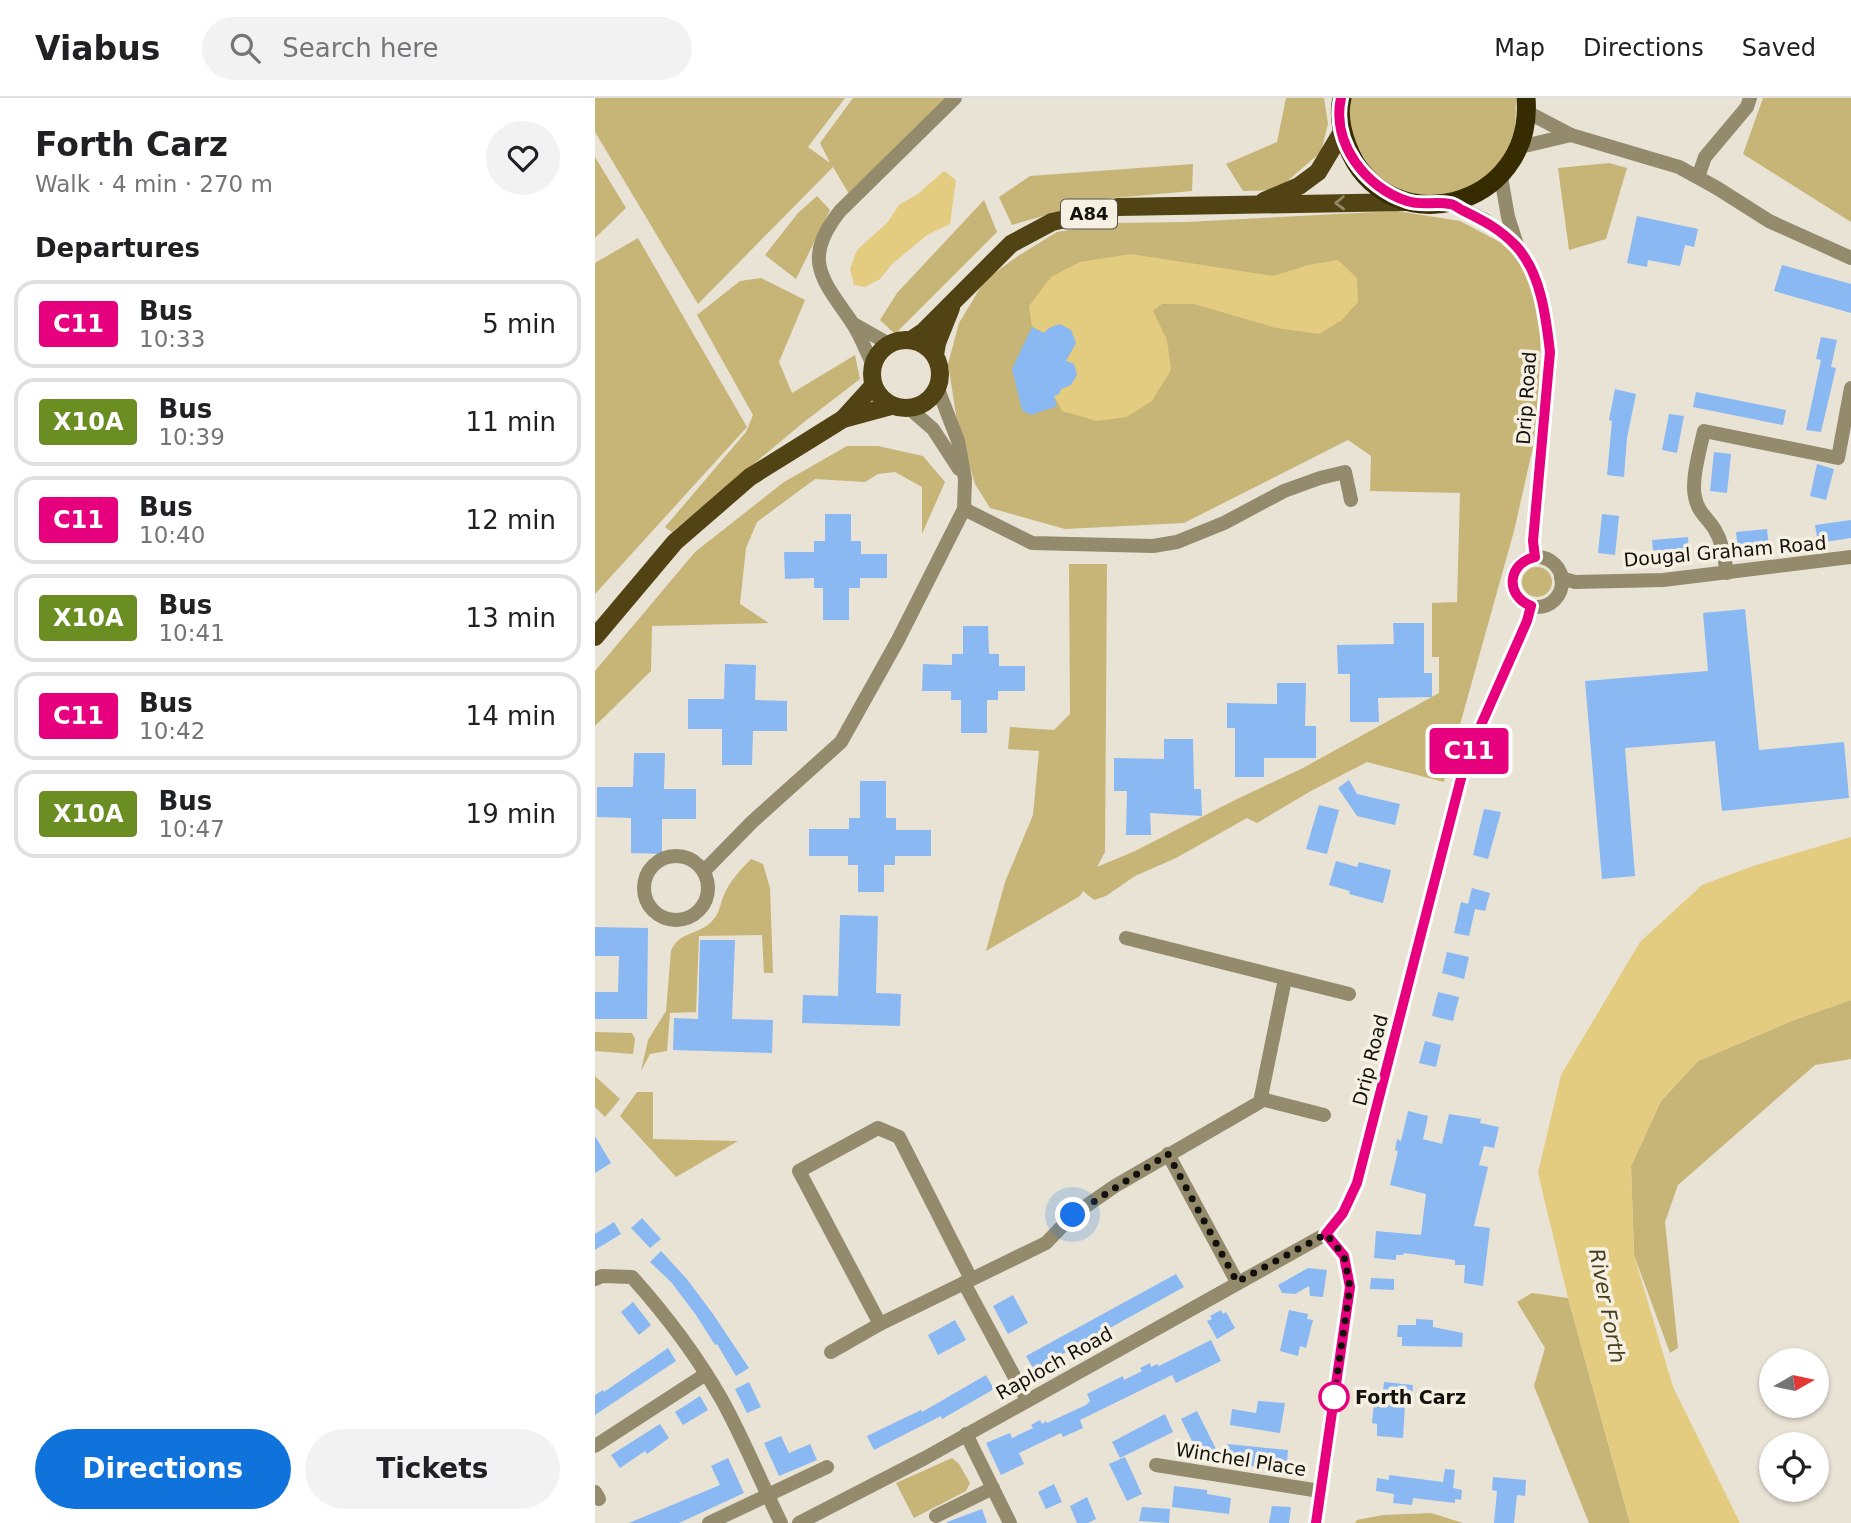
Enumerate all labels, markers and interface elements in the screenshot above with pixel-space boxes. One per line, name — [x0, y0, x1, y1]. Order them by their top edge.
search box — [202, 17, 692, 80]
text: Viabus — [35, 29, 160, 68]
icon: search — [226, 29, 264, 67]
text: Search here — [282, 33, 438, 63]
text: Map — [1494, 34, 1545, 62]
text: Directions — [1583, 34, 1704, 62]
text: Saved — [1742, 34, 1816, 62]
button: heart — [486, 121, 560, 195]
text: Forth Carz — [35, 125, 228, 164]
text: Walk · 4 min · 270 m — [35, 171, 273, 197]
one-way arrow — [1334, 196, 1345, 211]
road number: A84 — [1061, 200, 1117, 229]
text: Departures — [35, 233, 200, 263]
text: Bus — [139, 296, 193, 326]
text: 5 min — [482, 309, 556, 339]
text: C11 — [53, 310, 104, 338]
text: 10:33 — [139, 326, 205, 352]
street label: Drip Road — [1512, 351, 1540, 445]
text: Bus — [158, 394, 212, 424]
text: 11 min — [466, 407, 556, 437]
text: X10A — [53, 408, 123, 436]
text: 10:39 — [158, 424, 225, 450]
text: Bus — [139, 492, 193, 522]
text: 12 min — [466, 505, 556, 535]
text: C11 — [53, 506, 104, 534]
text: 10:40 — [139, 522, 205, 548]
street label: Dougal Graham Road — [1623, 531, 1827, 571]
text: Bus — [158, 590, 212, 620]
text: 13 min — [466, 603, 556, 633]
text: X10A — [53, 604, 123, 632]
text: 10:41 — [158, 620, 225, 646]
text: Bus — [139, 688, 193, 718]
text: 14 min — [466, 701, 556, 731]
text: C11 — [53, 702, 104, 730]
text: 10:42 — [139, 718, 205, 744]
line badge: C11 — [1429, 728, 1509, 774]
text: C11 — [1443, 737, 1495, 765]
text: Bus — [158, 786, 212, 816]
text: 19 min — [466, 799, 556, 829]
text: X10A — [53, 800, 123, 828]
text: 10:47 — [158, 816, 225, 842]
street label: Drip Road — [1348, 1012, 1392, 1108]
your location — [1055, 1197, 1090, 1232]
water label: River Forth — [1584, 1247, 1630, 1365]
street label: Raploch Road — [992, 1322, 1116, 1404]
north arrow — [1759, 1348, 1829, 1418]
map controls — [1759, 1348, 1829, 1502]
marker: Forth Carz — [1319, 1382, 1349, 1412]
place label: Forth Carz — [1355, 1386, 1466, 1408]
button: Directions — [35, 1429, 291, 1509]
button: Tickets — [305, 1429, 560, 1509]
button: locate — [1759, 1432, 1829, 1502]
street label: Winchel Place — [1174, 1438, 1308, 1480]

